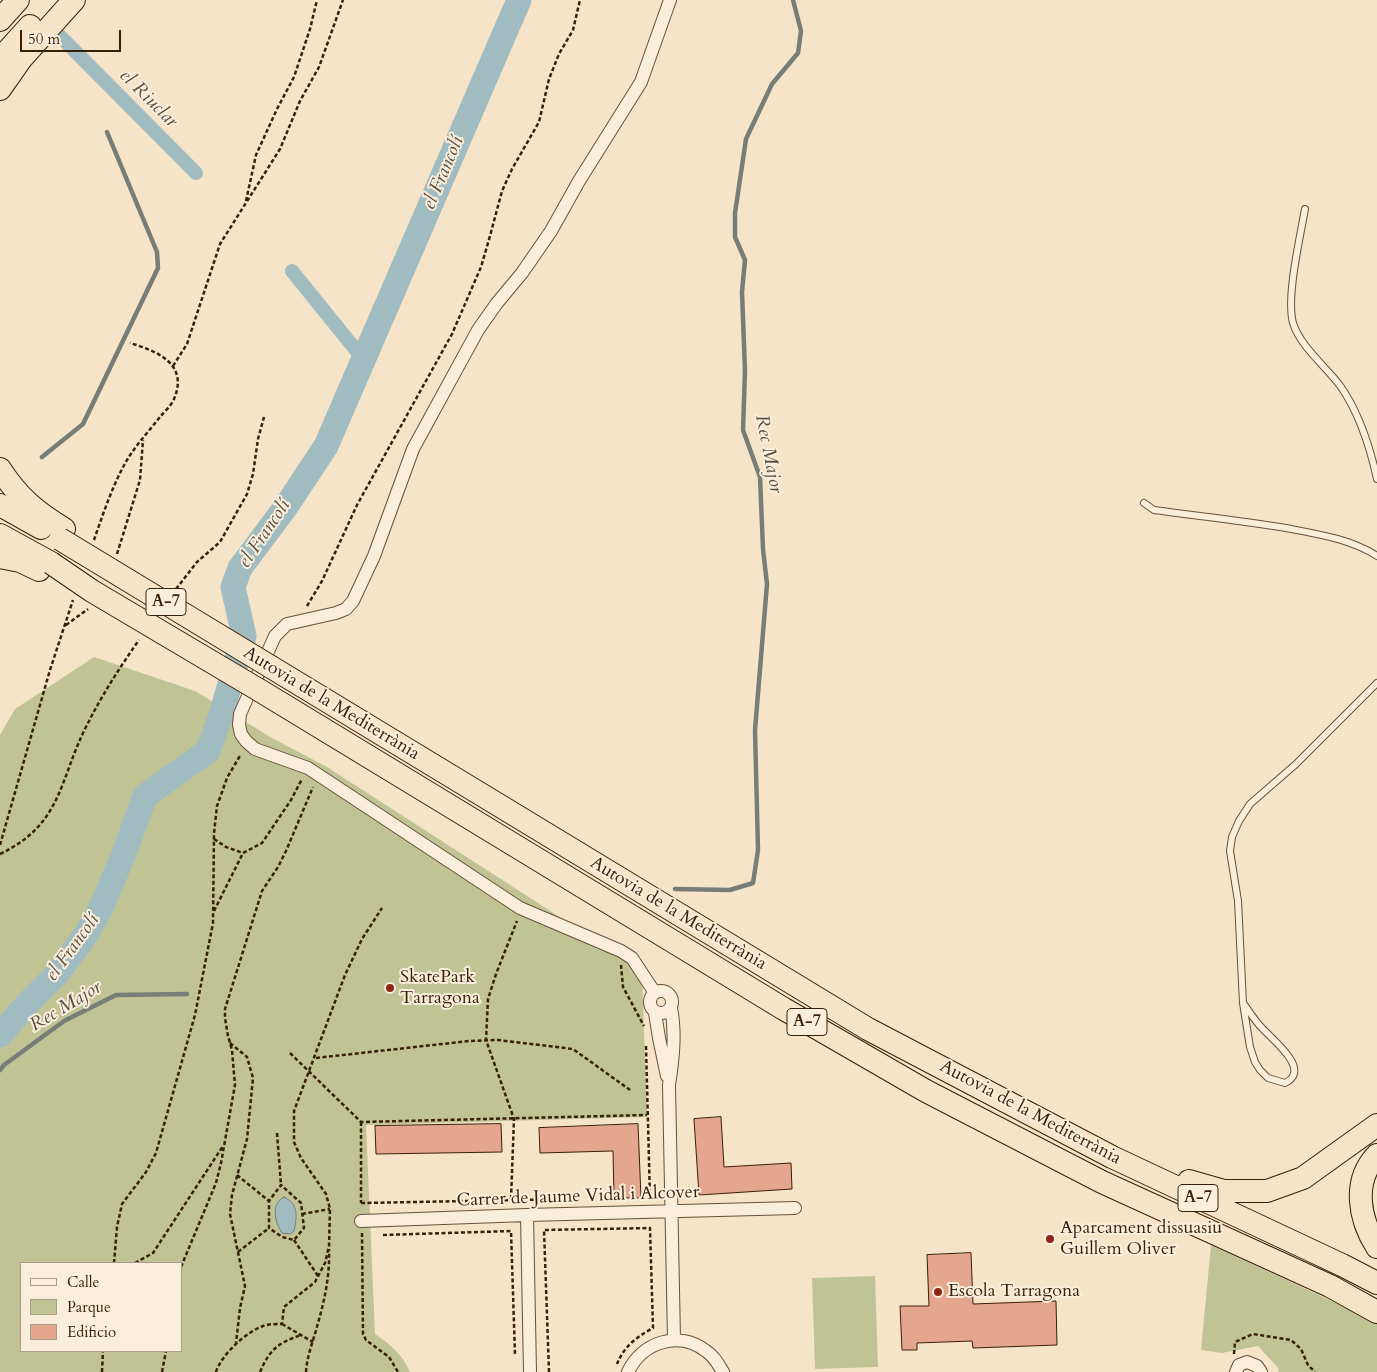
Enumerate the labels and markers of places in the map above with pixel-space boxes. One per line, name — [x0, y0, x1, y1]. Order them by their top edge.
place label: SkatePark Tarragona — [400, 967, 480, 1010]
marker: SkatePark Tarragona — [384, 982, 396, 994]
place label: Aparcament dissuasiu Guillem Oliver — [1060, 1218, 1222, 1260]
marker: Aparcament dissuasiu Guillem Oliver — [1044, 1233, 1056, 1245]
place label: Escola Tarragona — [948, 1281, 1080, 1303]
marker: Escola Tarragona — [932, 1286, 944, 1298]

